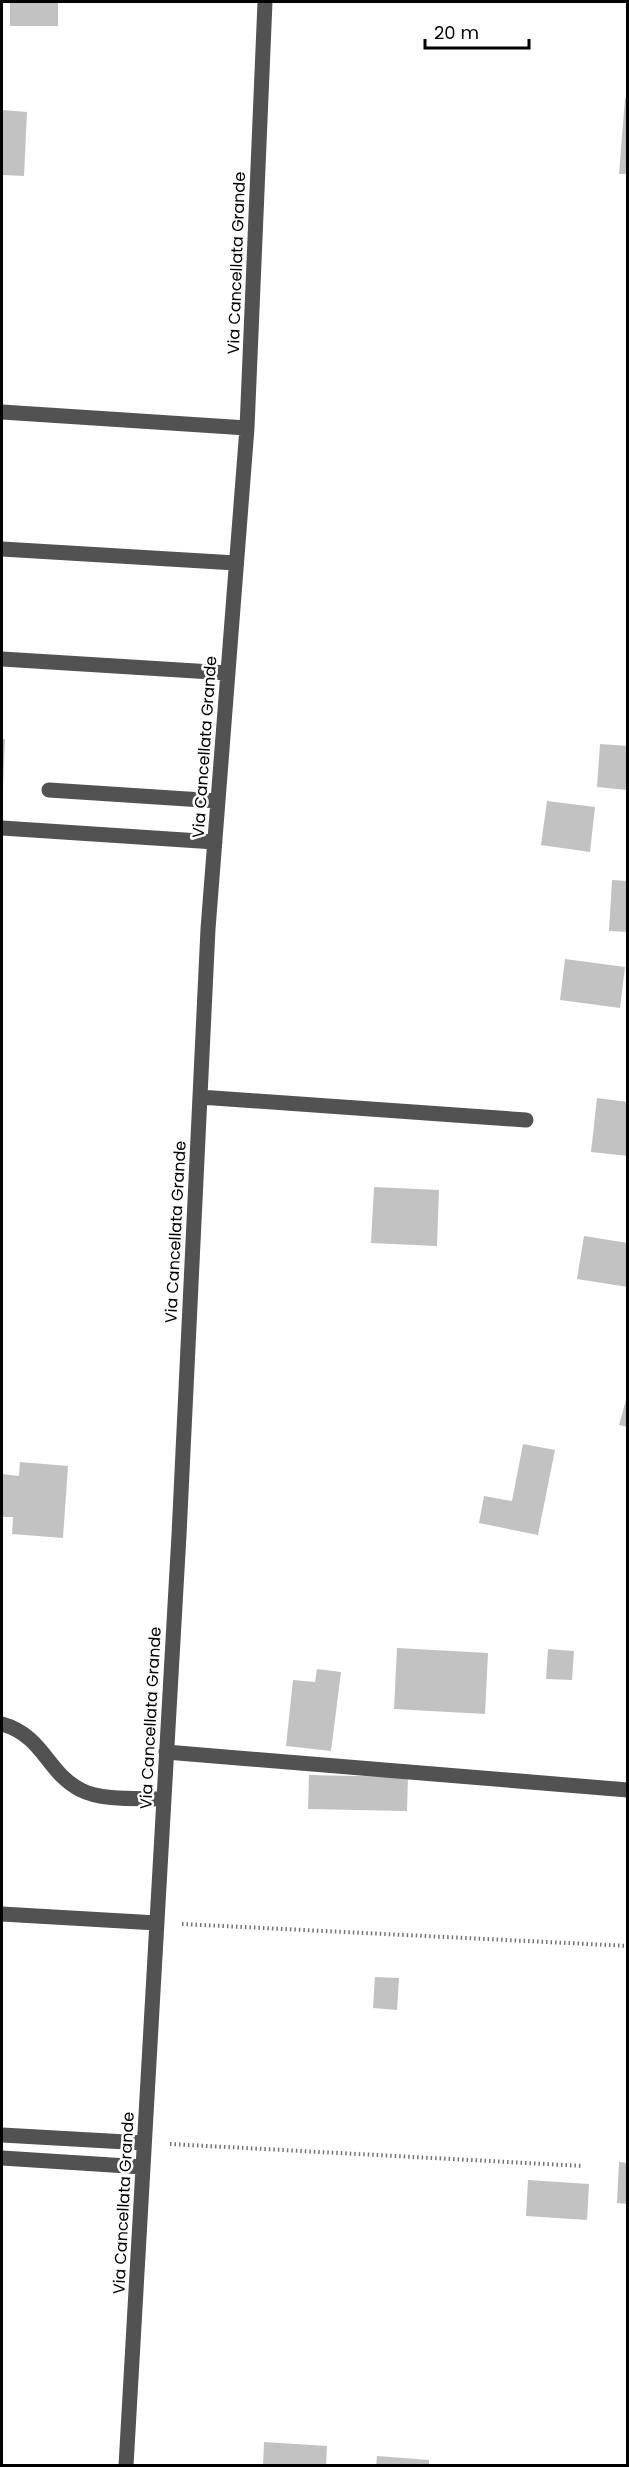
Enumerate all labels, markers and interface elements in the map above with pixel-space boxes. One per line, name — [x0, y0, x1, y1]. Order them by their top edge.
scale bar — [425, 12, 528, 50]
text: 20 m — [434, 20, 479, 45]
street label: Via Cancellata Grande — [222, 171, 251, 355]
street label: Via Cancellata Grande — [187, 655, 222, 839]
street label: Via Cancellata Grande — [159, 1140, 192, 1324]
street label: Via Cancellata Grande — [134, 1626, 167, 1810]
street label: Via Cancellata Grande — [107, 2111, 140, 2295]

